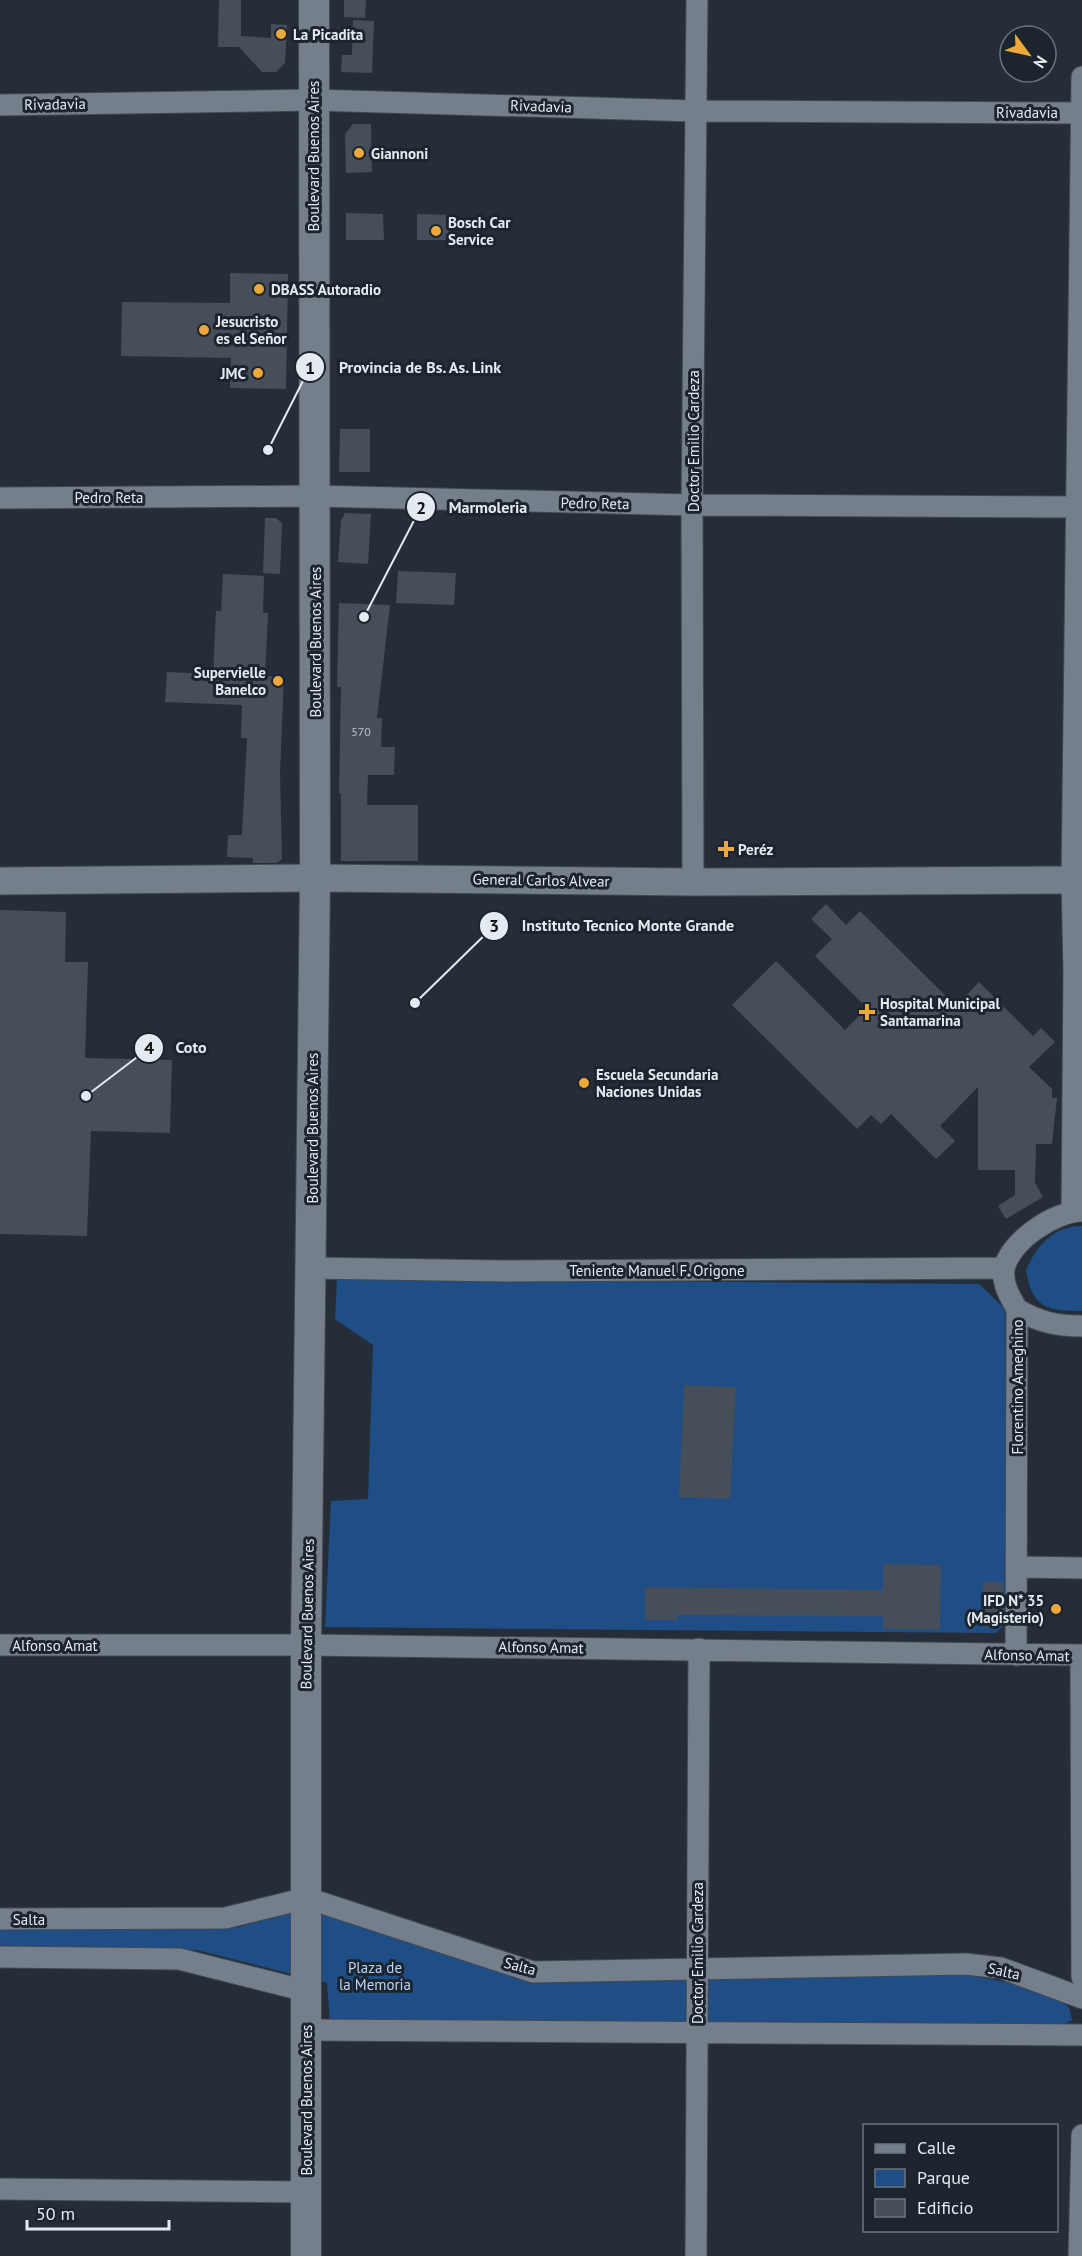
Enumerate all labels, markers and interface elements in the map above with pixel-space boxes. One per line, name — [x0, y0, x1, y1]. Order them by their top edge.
north arrow — [998, 24, 1058, 84]
place label: La Picadita — [293, 25, 363, 44]
marker: La Picadita — [274, 27, 288, 41]
text: N — [1029, 52, 1052, 72]
street label: Boulevard Buenos Aires — [304, 81, 323, 231]
street label: Rivadavia — [24, 94, 86, 114]
street label: Rivadavia — [510, 95, 572, 117]
street label: Rivadavia — [996, 103, 1058, 122]
place label: Giannoni — [371, 144, 428, 163]
marker: Giannoni — [352, 146, 366, 160]
place label: Bosch Car Service — [448, 213, 511, 249]
marker: Bosch Car Service — [429, 224, 443, 238]
place label: DBASS Autoradio — [271, 280, 381, 299]
marker: DBASS Autoradio — [252, 282, 266, 296]
place label: Jesucristo es el Señor — [215, 312, 287, 348]
marker: Jesucristo es el Señor — [197, 323, 211, 337]
callout: Provincia de Bs. As. Link — [295, 350, 514, 384]
text: 1 — [305, 356, 315, 379]
text: Provincia de Bs. As. Link — [339, 357, 501, 377]
place label: JMC — [220, 364, 247, 383]
marker: JMC — [251, 366, 265, 380]
street label: Doctor Emilio Cardeza — [684, 370, 703, 512]
street label: Pedro Reta — [74, 488, 144, 507]
callout: Marmoleria — [406, 490, 539, 524]
street label: Pedro Reta — [560, 493, 630, 513]
text: 2 — [416, 496, 426, 519]
text: Marmoleria — [449, 497, 527, 517]
street label: Boulevard Buenos Aires — [306, 567, 325, 717]
place label: Supervielle Banelco — [194, 663, 266, 699]
marker: Supervielle Banelco — [271, 674, 285, 688]
house number: 570 — [351, 724, 371, 739]
place label: Peréz — [738, 840, 773, 859]
marker: Peréz — [719, 842, 733, 856]
street label: General Carlos Alvear — [472, 869, 610, 891]
callout: Instituto Tecnico Monte Grande — [479, 909, 746, 943]
text: 3 — [489, 914, 499, 937]
text: Instituto Tecnico Monte Grande — [522, 915, 734, 935]
place label: Hospital Municipal Santamarina — [880, 994, 1001, 1030]
marker: Hospital Municipal Santamarina — [858, 1003, 876, 1021]
callout: Coto — [134, 1031, 219, 1065]
text: 4 — [144, 1036, 154, 1059]
text: Coto — [175, 1037, 207, 1057]
street label: Boulevard Buenos Aires — [303, 1053, 322, 1203]
place label: Escuela Secundaria Naciones Unidas — [596, 1065, 719, 1101]
marker: Escuela Secundaria Naciones Unidas — [577, 1076, 591, 1090]
street label: Teniente Manuel F. Origone — [569, 1261, 745, 1280]
street label: Florentino Ameghino — [1008, 1320, 1027, 1454]
street label: Boulevard Buenos Aires — [296, 1538, 318, 1690]
place label: IFD N* 35 (Magisterio) — [966, 1591, 1044, 1627]
marker: IFD N* 35 (Magisterio) — [1049, 1602, 1063, 1616]
street label: Alfonso Amat — [12, 1636, 98, 1655]
street label: Alfonso Amat — [498, 1637, 584, 1657]
street label: Alfonso Amat — [984, 1645, 1070, 1665]
street label: Doctor Emilio Cardeza — [688, 1882, 707, 2024]
street label: Salta — [13, 1910, 45, 1929]
street label: Salta — [502, 1953, 538, 1979]
park label: Plaza de la Memoria — [339, 1958, 411, 1994]
street label: Salta — [986, 1958, 1022, 1984]
street label: Boulevard Buenos Aires — [297, 2025, 316, 2175]
legend — [863, 2124, 1058, 2232]
text: Calle — [917, 2136, 956, 2159]
text: Parque — [917, 2166, 970, 2189]
scale bar — [27, 2193, 170, 2231]
text: Edificio — [917, 2196, 973, 2219]
text: 50 m — [36, 2202, 75, 2225]

